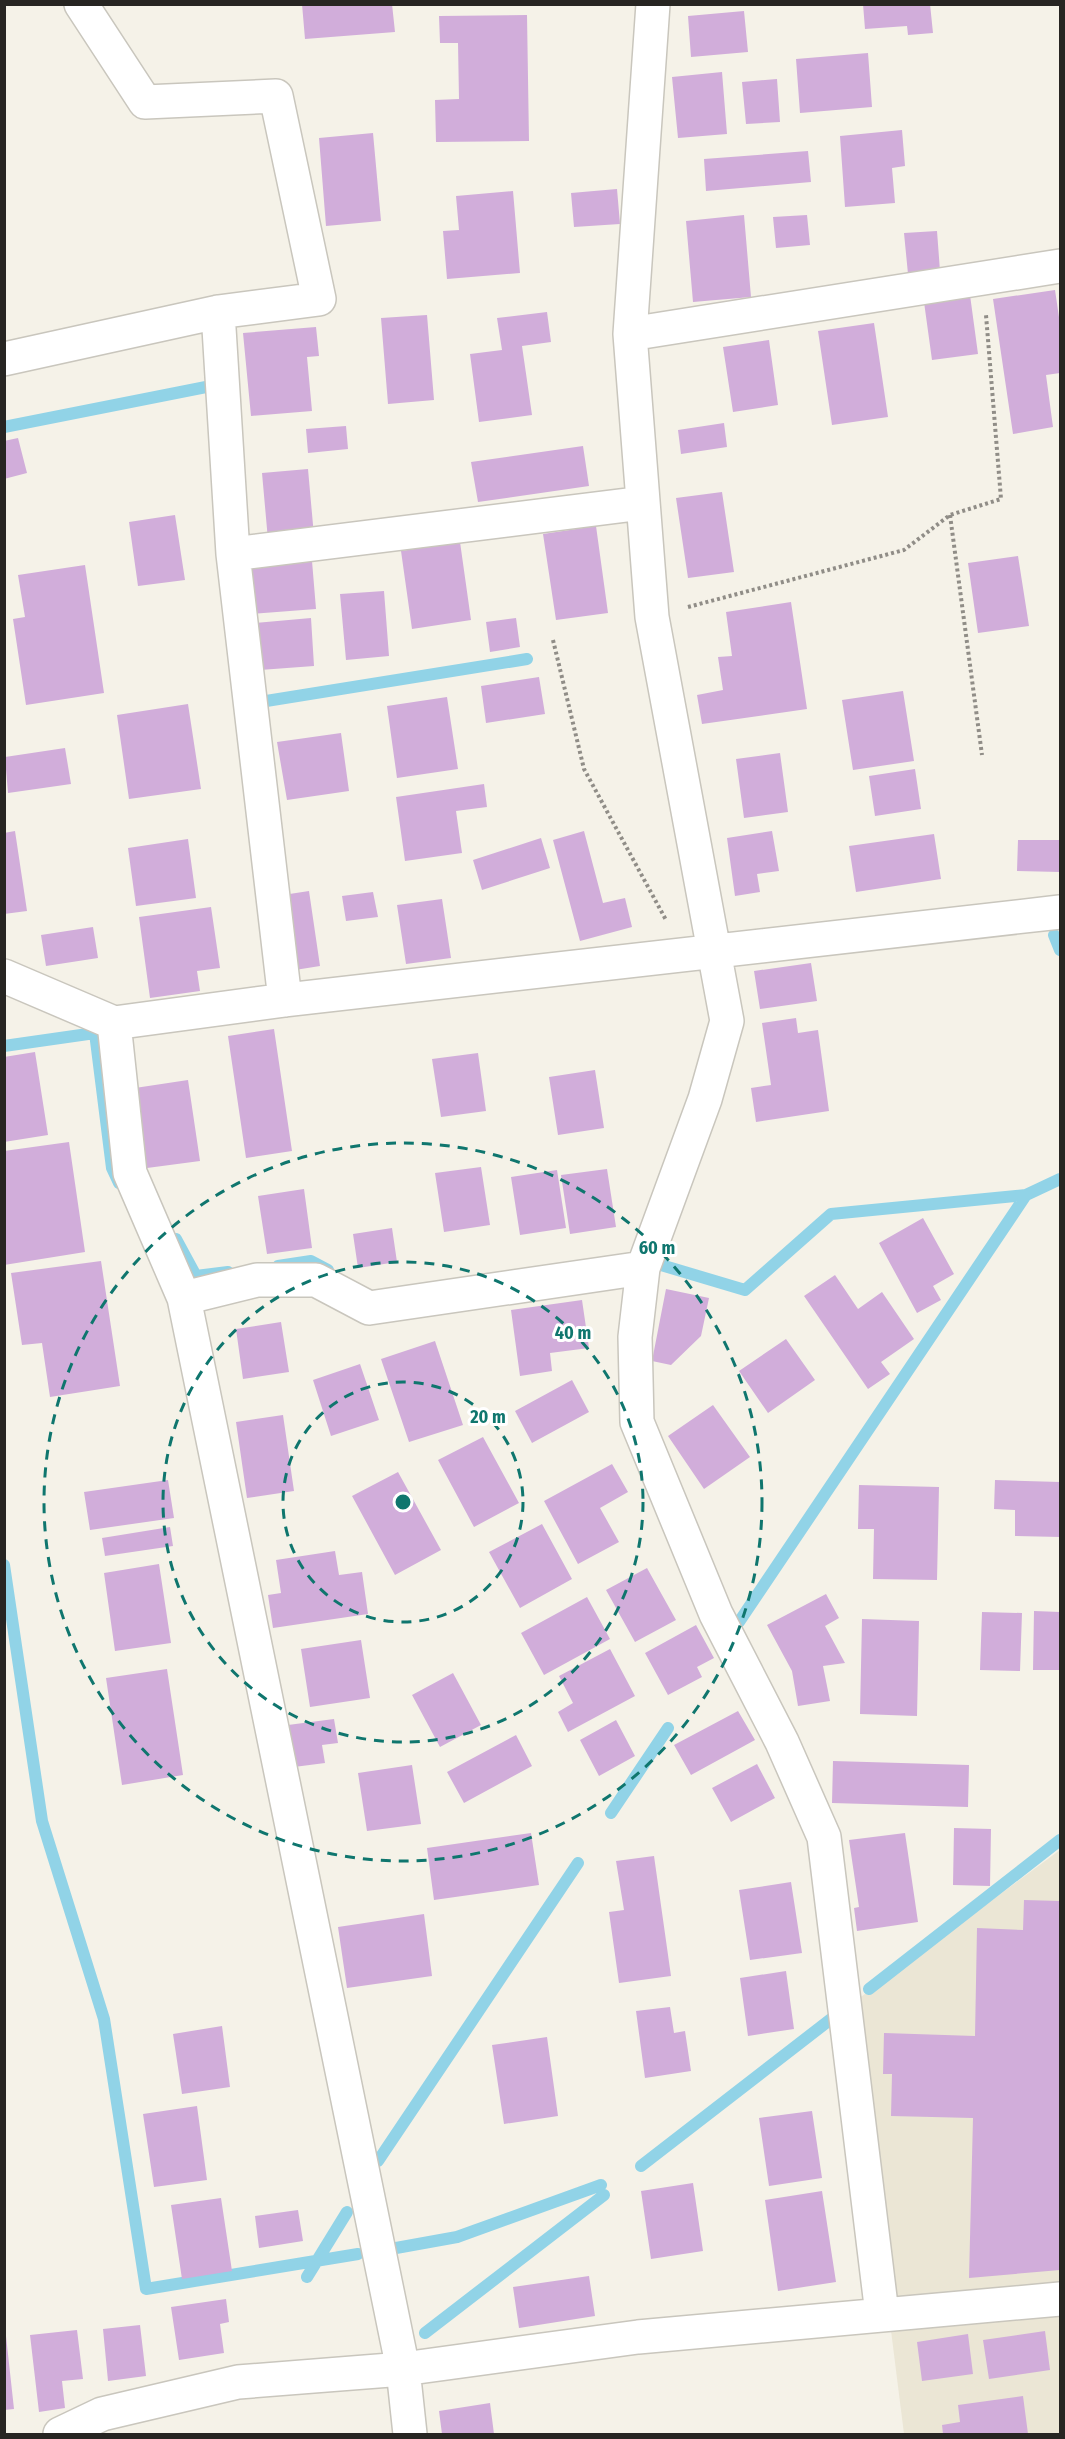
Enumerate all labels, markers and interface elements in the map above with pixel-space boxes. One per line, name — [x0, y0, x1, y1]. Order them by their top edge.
text: 60 m — [639, 1237, 675, 1259]
text: 40 m — [555, 1322, 591, 1344]
text: 20 m — [469, 1406, 506, 1428]
centre of rings — [393, 1492, 413, 1512]

